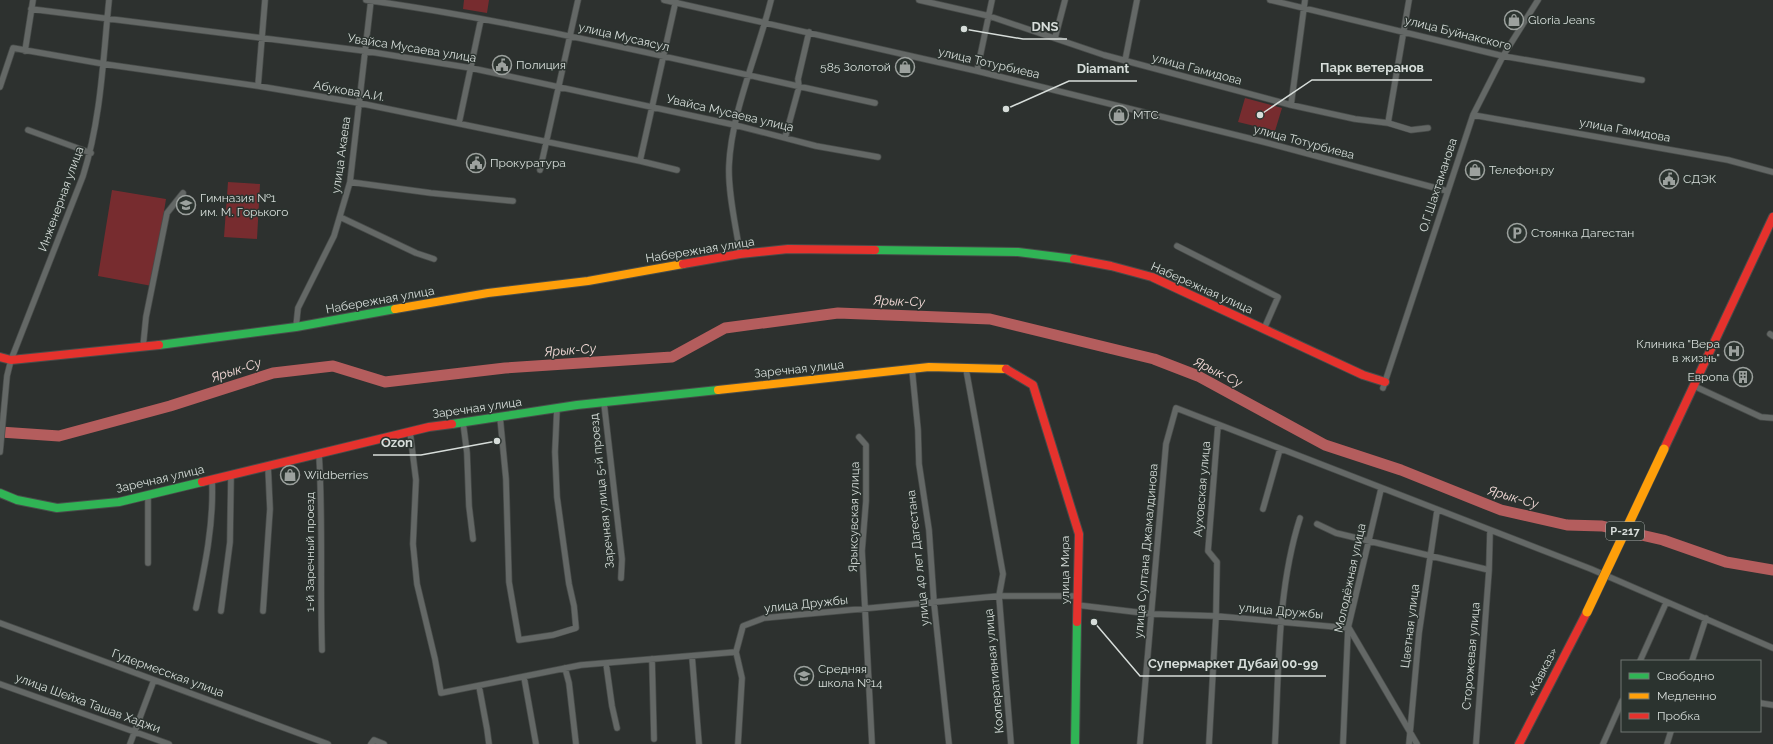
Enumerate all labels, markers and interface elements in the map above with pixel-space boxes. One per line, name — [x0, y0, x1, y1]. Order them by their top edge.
shop icon: Gloria Jeans — [1503, 9, 1525, 31]
street label: улица Буйнакского — [1403, 13, 1513, 53]
place label: Gloria Jeans — [1528, 13, 1595, 27]
callout: DNS — [1023, 14, 1067, 39]
text: DNS — [1031, 19, 1059, 34]
street label: улица Мусаясул — [577, 20, 671, 54]
street label: Увайса Мусаева улица — [347, 31, 477, 65]
street label: улица Тотурбиева — [937, 44, 1041, 82]
street label: улица Гамидова — [1151, 50, 1243, 88]
public building icon: Полиция — [491, 54, 513, 76]
callout: Парк ветеранов — [1312, 55, 1432, 80]
shop icon: 585 Золотой — [894, 56, 916, 78]
callout: Diamant — [1069, 56, 1137, 81]
place label: Полиция — [516, 58, 566, 72]
place label: 585 Золотой — [820, 60, 891, 74]
text: Парк ветеранов — [1320, 60, 1424, 75]
text: Diamant — [1077, 61, 1129, 76]
street label: Абукова А.И. — [312, 78, 386, 104]
street label: Увайса Мусаева улица — [665, 92, 795, 134]
shop icon: МТС — [1108, 104, 1130, 126]
place label: МТС — [1133, 108, 1159, 122]
street label: улица Гамидова — [1578, 115, 1672, 145]
street label: улица Акаева — [329, 116, 353, 194]
street label: улица Тотурбиева — [1252, 122, 1356, 162]
street label: О.Г.Шахтаманова — [1416, 136, 1460, 234]
street label: Инженерная улица — [36, 145, 86, 253]
public building icon: Прокуратура — [465, 152, 487, 174]
place label: Прокуратура — [490, 156, 566, 170]
shop icon: Телефон.ру — [1464, 159, 1486, 181]
place label: Телефон.ру — [1489, 163, 1555, 177]
public building icon: СДЭК — [1658, 168, 1680, 190]
place label: СДЭК — [1683, 172, 1717, 186]
place label: Гимназия №1 им. М. Горького — [200, 191, 288, 219]
school or university icon: Гимназия №1 им. М. Горького — [175, 194, 197, 216]
parking icon: Стоянка Дагестан — [1506, 222, 1528, 244]
place label: Стоянка Дагестан — [1531, 226, 1634, 240]
street label: Набережная улица — [645, 234, 755, 266]
street label: Набережная улица — [1149, 259, 1255, 317]
street label: Набережная улица — [325, 284, 435, 316]
water label: Ярык-Су — [873, 293, 926, 309]
place label: Клиника "Вера в жизнь" — [1636, 337, 1720, 365]
hospital icon: Клиника "Вера в жизнь" — [1723, 340, 1745, 362]
water label: Ярык-Су — [544, 341, 597, 359]
water label: Ярык-Су — [1191, 354, 1245, 390]
water label: Ярык-Су — [209, 355, 264, 385]
street label: Заречная улица — [753, 357, 845, 381]
building icon: Европа — [1732, 366, 1754, 388]
place label: Европа — [1687, 370, 1729, 384]
street label: Заречная улица — [431, 395, 523, 421]
street label: Заречная улица 5-й проезд — [587, 413, 617, 569]
callout: Ozon — [373, 430, 421, 455]
text: Ozon — [381, 435, 413, 450]
street label: Ауховская улица — [1191, 441, 1213, 537]
street label: Заречная улица — [115, 462, 205, 496]
street label: Ярыксувская улица — [846, 462, 862, 572]
street label: улица Султана Джамалдинова — [1131, 463, 1161, 639]
shop icon: Wildberries — [279, 464, 301, 486]
place label: Wildberries — [304, 468, 368, 482]
water label: Ярык-Су — [1486, 483, 1541, 512]
street label: улица 40 лет Дагестана — [904, 489, 932, 627]
street label: 1-й Заречный проезд — [303, 492, 317, 612]
street label: Молодёжная улица — [1332, 522, 1368, 634]
road number: Р-217 — [1606, 522, 1644, 540]
street label: улица Мира — [1058, 536, 1072, 604]
street label: Цветная улица — [1398, 583, 1422, 669]
street label: улица Дружбы — [763, 593, 849, 615]
street label: улица Дружбы — [1238, 600, 1324, 622]
street label: Сторожевая улица — [1459, 602, 1483, 710]
street label: Кооперативная улица — [982, 608, 1006, 734]
street label: «Кавказ» — [1524, 645, 1560, 699]
street label: Гудермесская улица — [110, 646, 226, 700]
callout: Супермаркет Дубай 00-99 — [1140, 651, 1326, 676]
text: Супермаркет Дубай 00-99 — [1148, 656, 1318, 671]
legend — [1621, 660, 1761, 732]
place label: Средняя школа №14 — [818, 662, 883, 690]
school or university icon: Средняя школа №14 — [793, 665, 815, 687]
text: Свободно — [1657, 669, 1714, 683]
street label: улица Шейха Ташав Хаджи — [13, 670, 163, 736]
text: Медленно — [1657, 689, 1716, 703]
text: Пробка — [1657, 709, 1700, 723]

